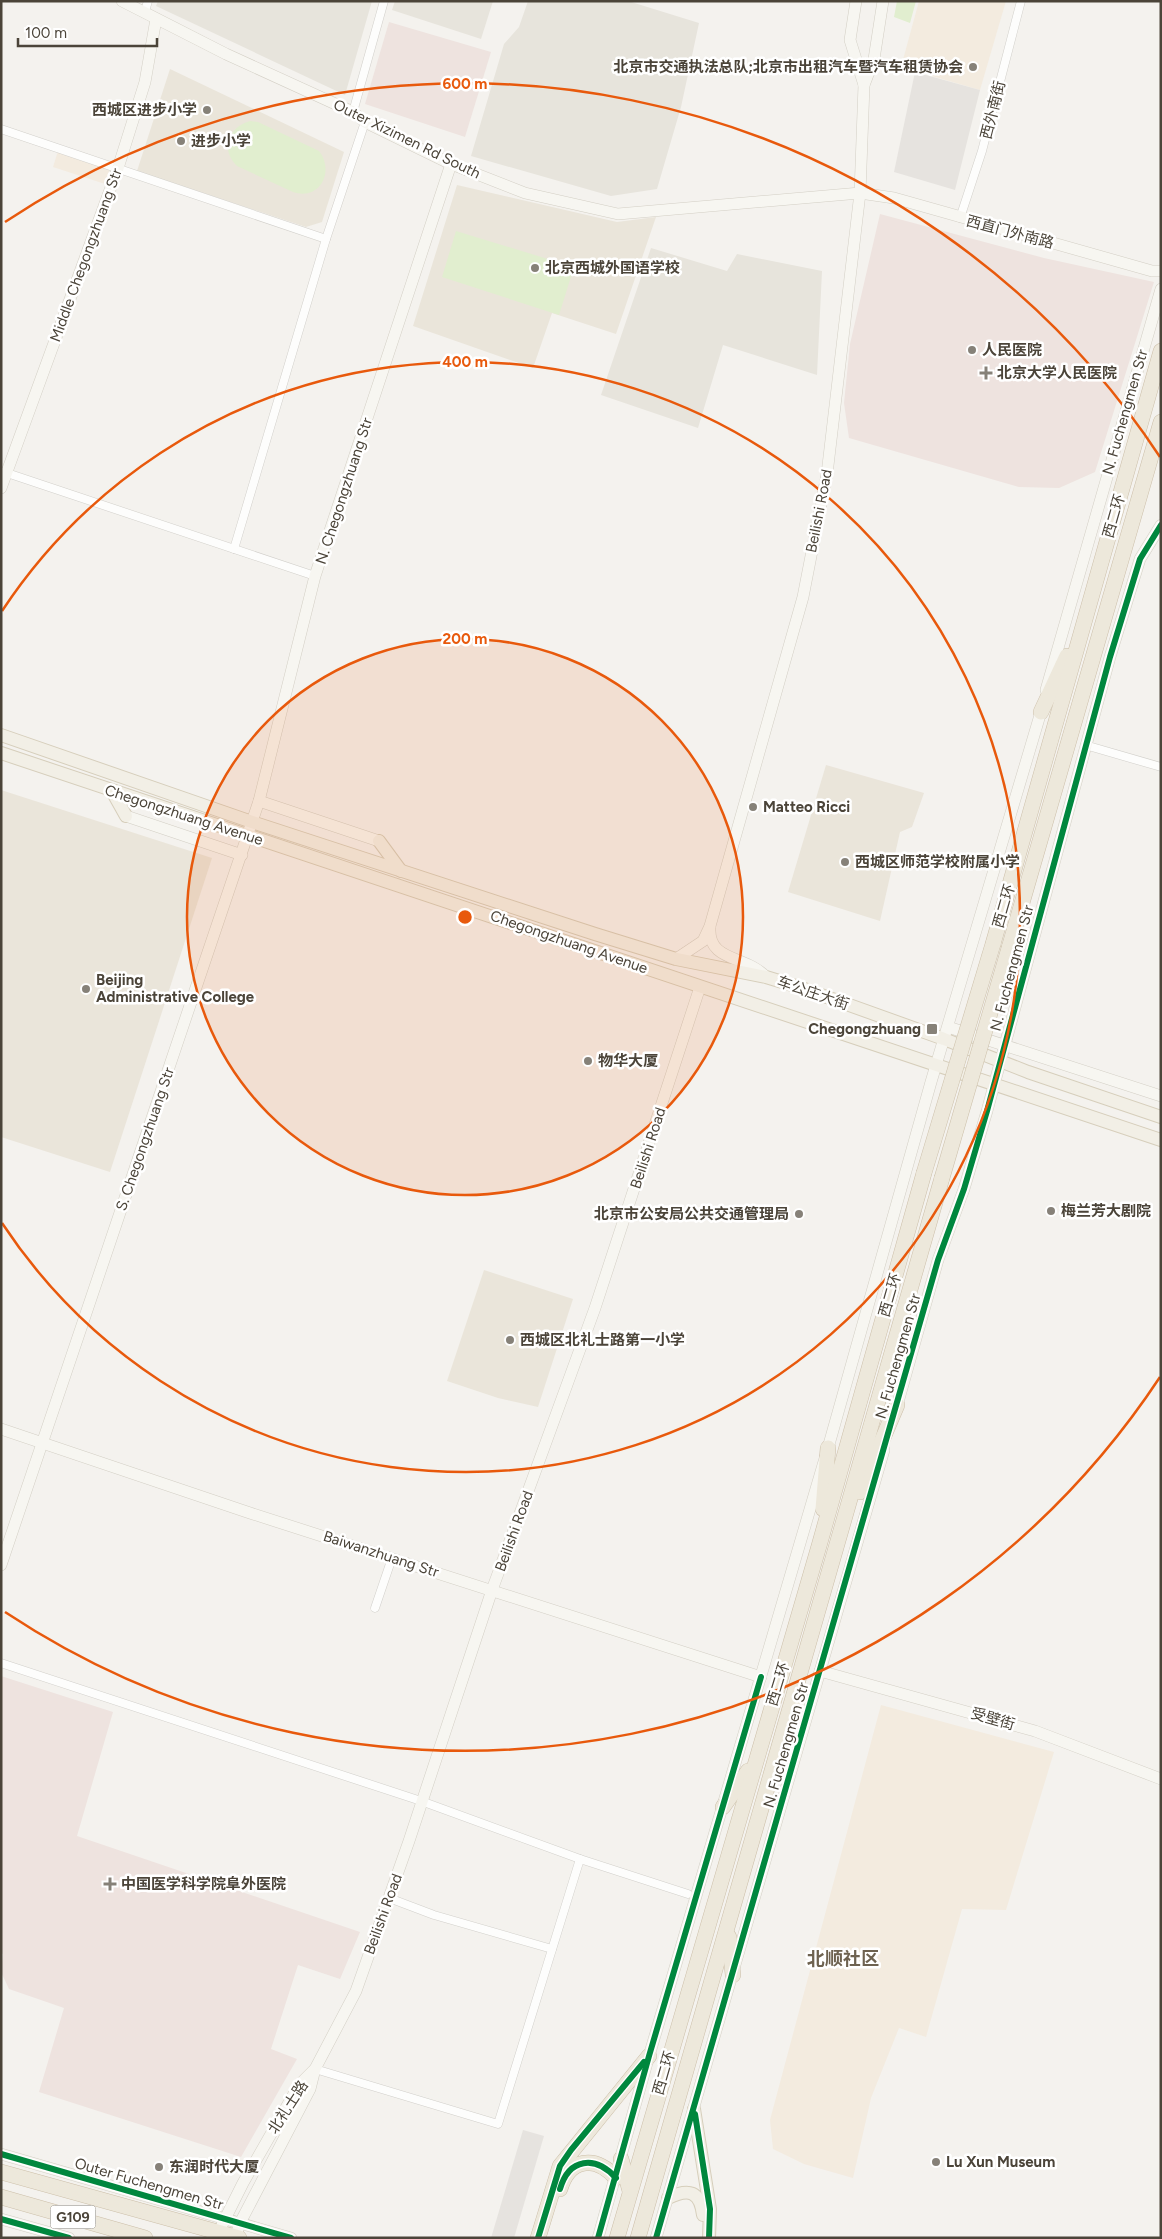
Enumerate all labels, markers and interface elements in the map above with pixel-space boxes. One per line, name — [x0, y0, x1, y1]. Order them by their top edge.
scale bar — [18, 15, 156, 47]
text: 100 m — [25, 24, 67, 42]
place label: 北京市交通执法总队;北京市出租汽车暨汽车租赁协会 — [613, 58, 963, 76]
marker: 北京市交通执法总队;北京市出租汽车暨汽车租赁协会 — [967, 61, 979, 73]
text: 600 m — [443, 75, 487, 93]
street label: 西外南街 — [977, 79, 1009, 141]
street label: Outer Xizimen Rd South — [331, 96, 483, 182]
place label: 西城区进步小学 — [92, 101, 197, 119]
marker: 西城区进步小学 — [201, 104, 213, 116]
place label: 进步小学 — [191, 132, 251, 150]
marker: 进步小学 — [175, 135, 187, 147]
street label: Middle Chegongzhuang Str — [46, 166, 126, 344]
street label: 西直门外南路 — [964, 212, 1056, 252]
place label: 北京西城外国语学校 — [545, 259, 680, 277]
marker: 北京西城外国语学校 — [529, 262, 541, 274]
place label: 人民医院 — [982, 341, 1042, 359]
marker: 人民医院 — [966, 344, 978, 356]
street label: N. Fuchengmen Str — [1098, 347, 1152, 477]
text: 400 m — [442, 353, 488, 371]
place label: 北京大学人民医院 — [997, 364, 1117, 382]
marker: 北京大学人民医院 — [979, 366, 993, 380]
street label: N. Chegongzhuang Str — [312, 415, 376, 567]
street label: Beilishi Road — [802, 468, 836, 554]
street label: 西二环 — [1099, 492, 1129, 540]
text: 200 m — [443, 630, 487, 648]
street label: Chegongzhuang Avenue — [103, 781, 265, 849]
place label: Matteo Ricci — [763, 798, 850, 816]
marker: Matteo Ricci — [747, 801, 759, 813]
place label: 西城区师范学校附属小学 — [855, 853, 1020, 871]
marker: 西城区师范学校附属小学 — [839, 856, 851, 868]
street label: 西二环 — [989, 882, 1019, 930]
street label: N. Fuchengmen Str — [987, 903, 1037, 1033]
street label: Chegongzhuang Avenue — [488, 907, 650, 977]
centre of rings — [456, 908, 474, 926]
place label: Beijing Administrative College — [96, 971, 255, 1006]
street label: 车公庄大街 — [775, 972, 851, 1014]
marker: Beijing Administrative College — [80, 983, 92, 995]
place label: Chegongzhuang — [808, 1020, 921, 1038]
marker: Chegongzhuang — [925, 1022, 939, 1036]
place label: 物华大厦 — [598, 1052, 658, 1070]
marker: 物华大厦 — [582, 1055, 594, 1067]
street label: S. Chegongzhuang Str — [112, 1065, 178, 1213]
street label: Beilishi Road — [626, 1105, 670, 1191]
place label: 梅兰芳大剧院 — [1061, 1202, 1151, 1220]
place label: 北京市公安局公共交通管理局 — [594, 1205, 789, 1223]
marker: 梅兰芳大剧院 — [1045, 1205, 1057, 1217]
marker: 北京市公安局公共交通管理局 — [793, 1208, 805, 1220]
street label: 西二环 — [875, 1271, 905, 1319]
street label: N. Fuchengmen Str — [871, 1291, 925, 1421]
place label: 西城区北礼士路第一小学 — [520, 1331, 685, 1349]
marker: 西城区北礼士路第一小学 — [504, 1334, 516, 1346]
street label: Beilishi Road — [491, 1488, 537, 1574]
street label: Baiwanzhuang Str — [321, 1527, 441, 1581]
street label: 西二环 — [763, 1660, 793, 1708]
street label: N. Fuchengmen Str — [759, 1680, 813, 1810]
street label: 受壁街 — [969, 1704, 1017, 1734]
street label: Beilishi Road — [360, 1871, 406, 1957]
place label: 中国医学科学院阜外医院 — [121, 1875, 286, 1893]
marker: 中国医学科学院阜外医院 — [103, 1877, 117, 1891]
district label: 北顺社区 — [807, 1948, 879, 1970]
street label: 西二环 — [649, 2049, 679, 2097]
street label: 北礼士路 — [264, 2077, 312, 2137]
place label: Lu Xun Museum — [946, 2153, 1055, 2171]
street label: Outer Fuchengmen Str — [73, 2154, 225, 2214]
marker: Lu Xun Museum — [930, 2156, 942, 2168]
place label: 东润时代大厦 — [169, 2158, 259, 2176]
marker: 东润时代大厦 — [153, 2161, 165, 2173]
road number: G109 — [50, 2206, 96, 2228]

